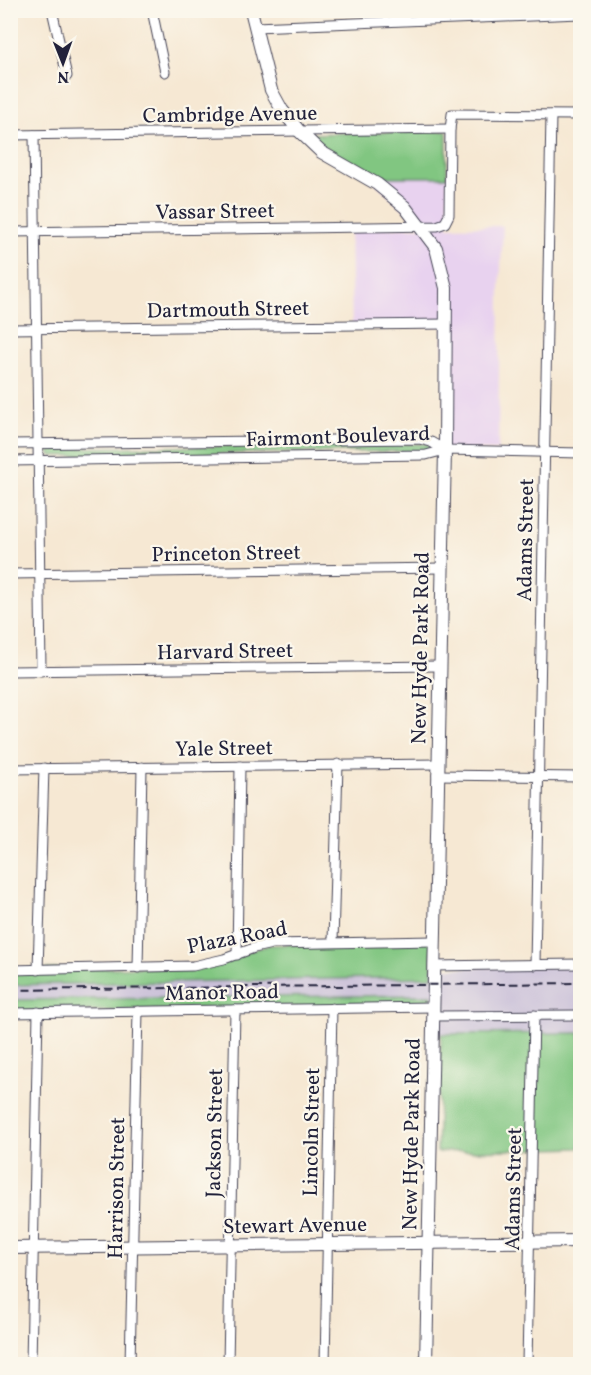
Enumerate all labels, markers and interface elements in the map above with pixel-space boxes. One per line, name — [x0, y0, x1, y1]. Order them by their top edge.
north arrow — [33, 33, 93, 93]
text: N — [57, 65, 69, 87]
street label: Cambridge Avenue — [142, 99, 318, 132]
street label: Vassar Street — [155, 197, 275, 228]
street label: Dartmouth Street — [146, 295, 310, 326]
street label: Fairmont Boulevard — [245, 420, 431, 455]
street label: Adams Street — [511, 478, 542, 602]
street label: Princeton Street — [151, 539, 301, 570]
street label: New Hyde Park Road — [405, 551, 438, 745]
street label: Harvard Street — [157, 637, 294, 668]
street label: Yale Street — [175, 734, 273, 765]
street label: Plaza Road — [185, 915, 290, 962]
street label: Manor Road — [165, 978, 279, 1009]
street label: New Hyde Park Road — [396, 1037, 429, 1231]
street label: Lincoln Street — [297, 1067, 328, 1197]
street label: Jackson Street — [200, 1068, 231, 1198]
street label: Harrison Street — [102, 1117, 133, 1259]
street label: Adams Street — [499, 1127, 530, 1251]
street label: Stewart Avenue — [223, 1211, 367, 1242]

